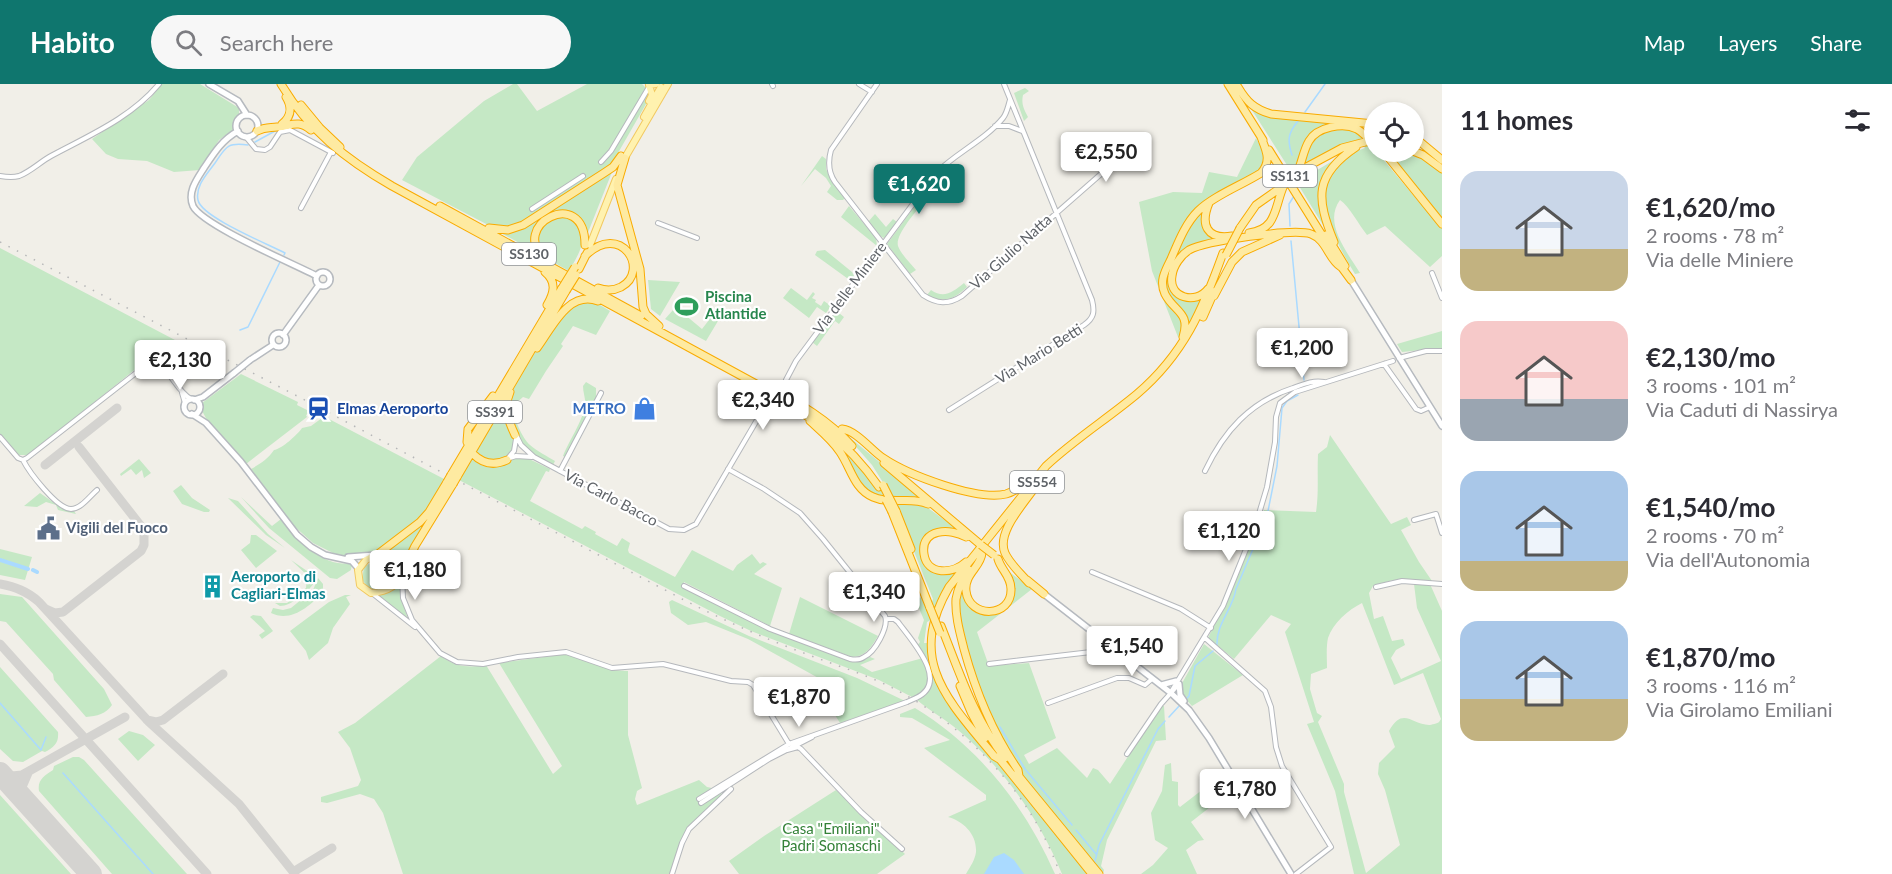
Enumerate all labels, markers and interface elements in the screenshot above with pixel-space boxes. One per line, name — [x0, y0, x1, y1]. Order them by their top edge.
search box — [151, 15, 571, 69]
text: Habito — [30, 25, 115, 59]
icon: search — [172, 26, 205, 59]
text: Search here — [220, 29, 333, 56]
text: Map — [1644, 30, 1685, 55]
text: Layers — [1718, 30, 1777, 55]
text: Share — [1810, 30, 1862, 55]
map controls — [1364, 102, 1424, 162]
button: locate — [1364, 102, 1424, 162]
text: 11 homes — [1460, 104, 1573, 136]
icon: filters — [1841, 104, 1874, 137]
pin: €2,550 — [1057, 132, 1155, 183]
text: €2,550 — [1075, 139, 1137, 163]
pin: €1,620 — [870, 164, 968, 215]
road number: SS131 — [1263, 165, 1317, 187]
text: €1,620 — [888, 171, 950, 195]
text: €1,620/mo — [1646, 191, 1776, 223]
icon: home — [1508, 195, 1580, 267]
street label: Via Giulio Natta — [966, 210, 1055, 293]
text: 2 rooms · 78 m² — [1646, 223, 1784, 247]
street label: Via delle Miniere — [809, 238, 890, 337]
road number: SS130 — [502, 243, 556, 265]
text: Via delle Miniere — [1646, 247, 1793, 271]
place label: Piscina Atlantide — [704, 287, 766, 322]
sports icon: Piscina Atlantide — [674, 293, 700, 319]
street label: Via Mario Betti — [992, 319, 1085, 387]
pin: €1,200 — [1253, 328, 1351, 379]
text: €1,200 — [1271, 335, 1333, 359]
pin: €2,130 — [131, 340, 229, 391]
text: €2,130/mo — [1646, 341, 1776, 373]
icon: home — [1508, 345, 1580, 417]
text: €2,130 — [149, 347, 211, 371]
text: 3 rooms · 101 m² — [1646, 373, 1796, 397]
pin: €2,340 — [714, 380, 812, 431]
text: €2,340 — [732, 387, 794, 411]
station icon: Elmas Aeroporto — [306, 396, 332, 422]
shop icon: METRO — [631, 396, 657, 422]
text: Via Caduti di Nassirya — [1646, 397, 1838, 421]
place label: Elmas Aeroporto — [337, 399, 449, 417]
place label: METRO — [573, 399, 626, 417]
road number: SS391 — [468, 401, 522, 423]
street label: Via Carlo Bacco — [562, 465, 661, 529]
road number: SS554 — [1010, 471, 1064, 493]
text: €1,540/mo — [1646, 491, 1776, 523]
icon: home — [1508, 495, 1580, 567]
pin: €1,120 — [1180, 511, 1278, 562]
public building icon: Vigili del Fuoco — [35, 515, 61, 541]
place label: Vigili del Fuoco — [65, 518, 168, 536]
text: €1,120 — [1198, 518, 1260, 542]
text: 2 rooms · 70 m² — [1646, 523, 1784, 547]
text: Via dell'Autonomia — [1646, 547, 1810, 571]
pin: €1,180 — [366, 550, 464, 601]
text: €1,180 — [384, 557, 446, 581]
place label: Aeroporto di Cagliari-Elmas — [230, 567, 326, 602]
pin: €1,340 — [825, 572, 923, 623]
building icon: Aeroporto di Cagliari-Elmas — [200, 573, 226, 599]
text: €1,340 — [843, 579, 905, 603]
pin: €1,540 — [1083, 626, 1181, 677]
text: €1,540 — [1101, 633, 1163, 657]
text: €1,870/mo — [1646, 641, 1776, 673]
icon: home — [1508, 645, 1580, 717]
text: 3 rooms · 116 m² — [1646, 673, 1796, 697]
pin: €1,870 — [750, 677, 848, 728]
text: €1,870 — [768, 684, 830, 708]
text: Via Girolamo Emiliani — [1646, 697, 1832, 721]
pin: €1,780 — [1196, 769, 1294, 820]
text: €1,780 — [1214, 776, 1276, 800]
park label: Casa "Emiliani" Padri Somaschi — [781, 819, 881, 854]

